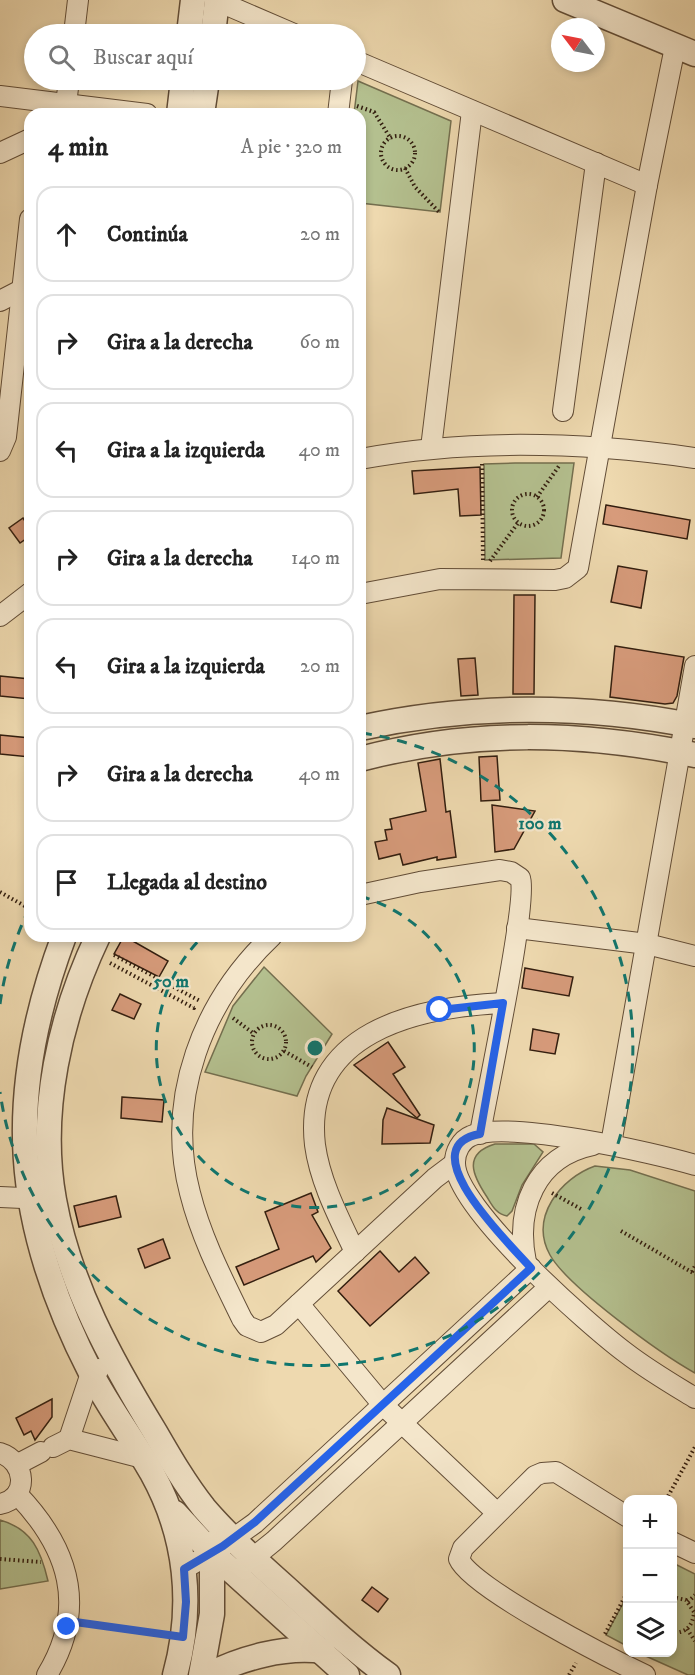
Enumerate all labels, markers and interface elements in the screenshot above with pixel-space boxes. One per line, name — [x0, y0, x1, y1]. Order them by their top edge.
north arrow — [551, 18, 605, 72]
search box — [24, 24, 366, 90]
icon: search — [45, 41, 78, 74]
text: Buscar aquí — [93, 44, 193, 71]
text: 4 min — [48, 131, 108, 164]
text: A pie · 320 m — [241, 135, 342, 160]
icon: ahead — [50, 218, 83, 251]
text: Continúa — [107, 221, 188, 248]
text: 20 m — [300, 222, 340, 247]
icon: right — [50, 326, 83, 359]
text: Gira a la derecha — [107, 329, 253, 356]
text: 60 m — [300, 330, 340, 355]
icon: left — [50, 434, 83, 467]
text: Gira a la izquierda — [107, 437, 265, 464]
text: 40 m — [298, 438, 340, 463]
icon: right — [50, 542, 83, 575]
text: Gira a la derecha — [107, 545, 253, 572]
text: 140 m — [291, 546, 340, 571]
icon: left — [50, 650, 83, 683]
text: Gira a la izquierda — [107, 653, 265, 680]
text: 20 m — [300, 654, 340, 679]
icon: right — [50, 758, 83, 791]
text: Gira a la derecha — [107, 761, 253, 788]
text: 40 m — [298, 762, 340, 787]
text: 100 m — [518, 813, 562, 835]
icon: arrive — [50, 866, 83, 899]
text: Llegada al destino — [107, 869, 267, 896]
text: 50 m — [152, 971, 189, 993]
route start — [426, 996, 452, 1022]
centre of rings — [305, 1038, 325, 1058]
map controls — [623, 1495, 677, 1657]
button: + — [623, 1495, 677, 1549]
button: − — [623, 1549, 677, 1603]
button: layers — [623, 1603, 677, 1657]
route end — [53, 1613, 79, 1639]

